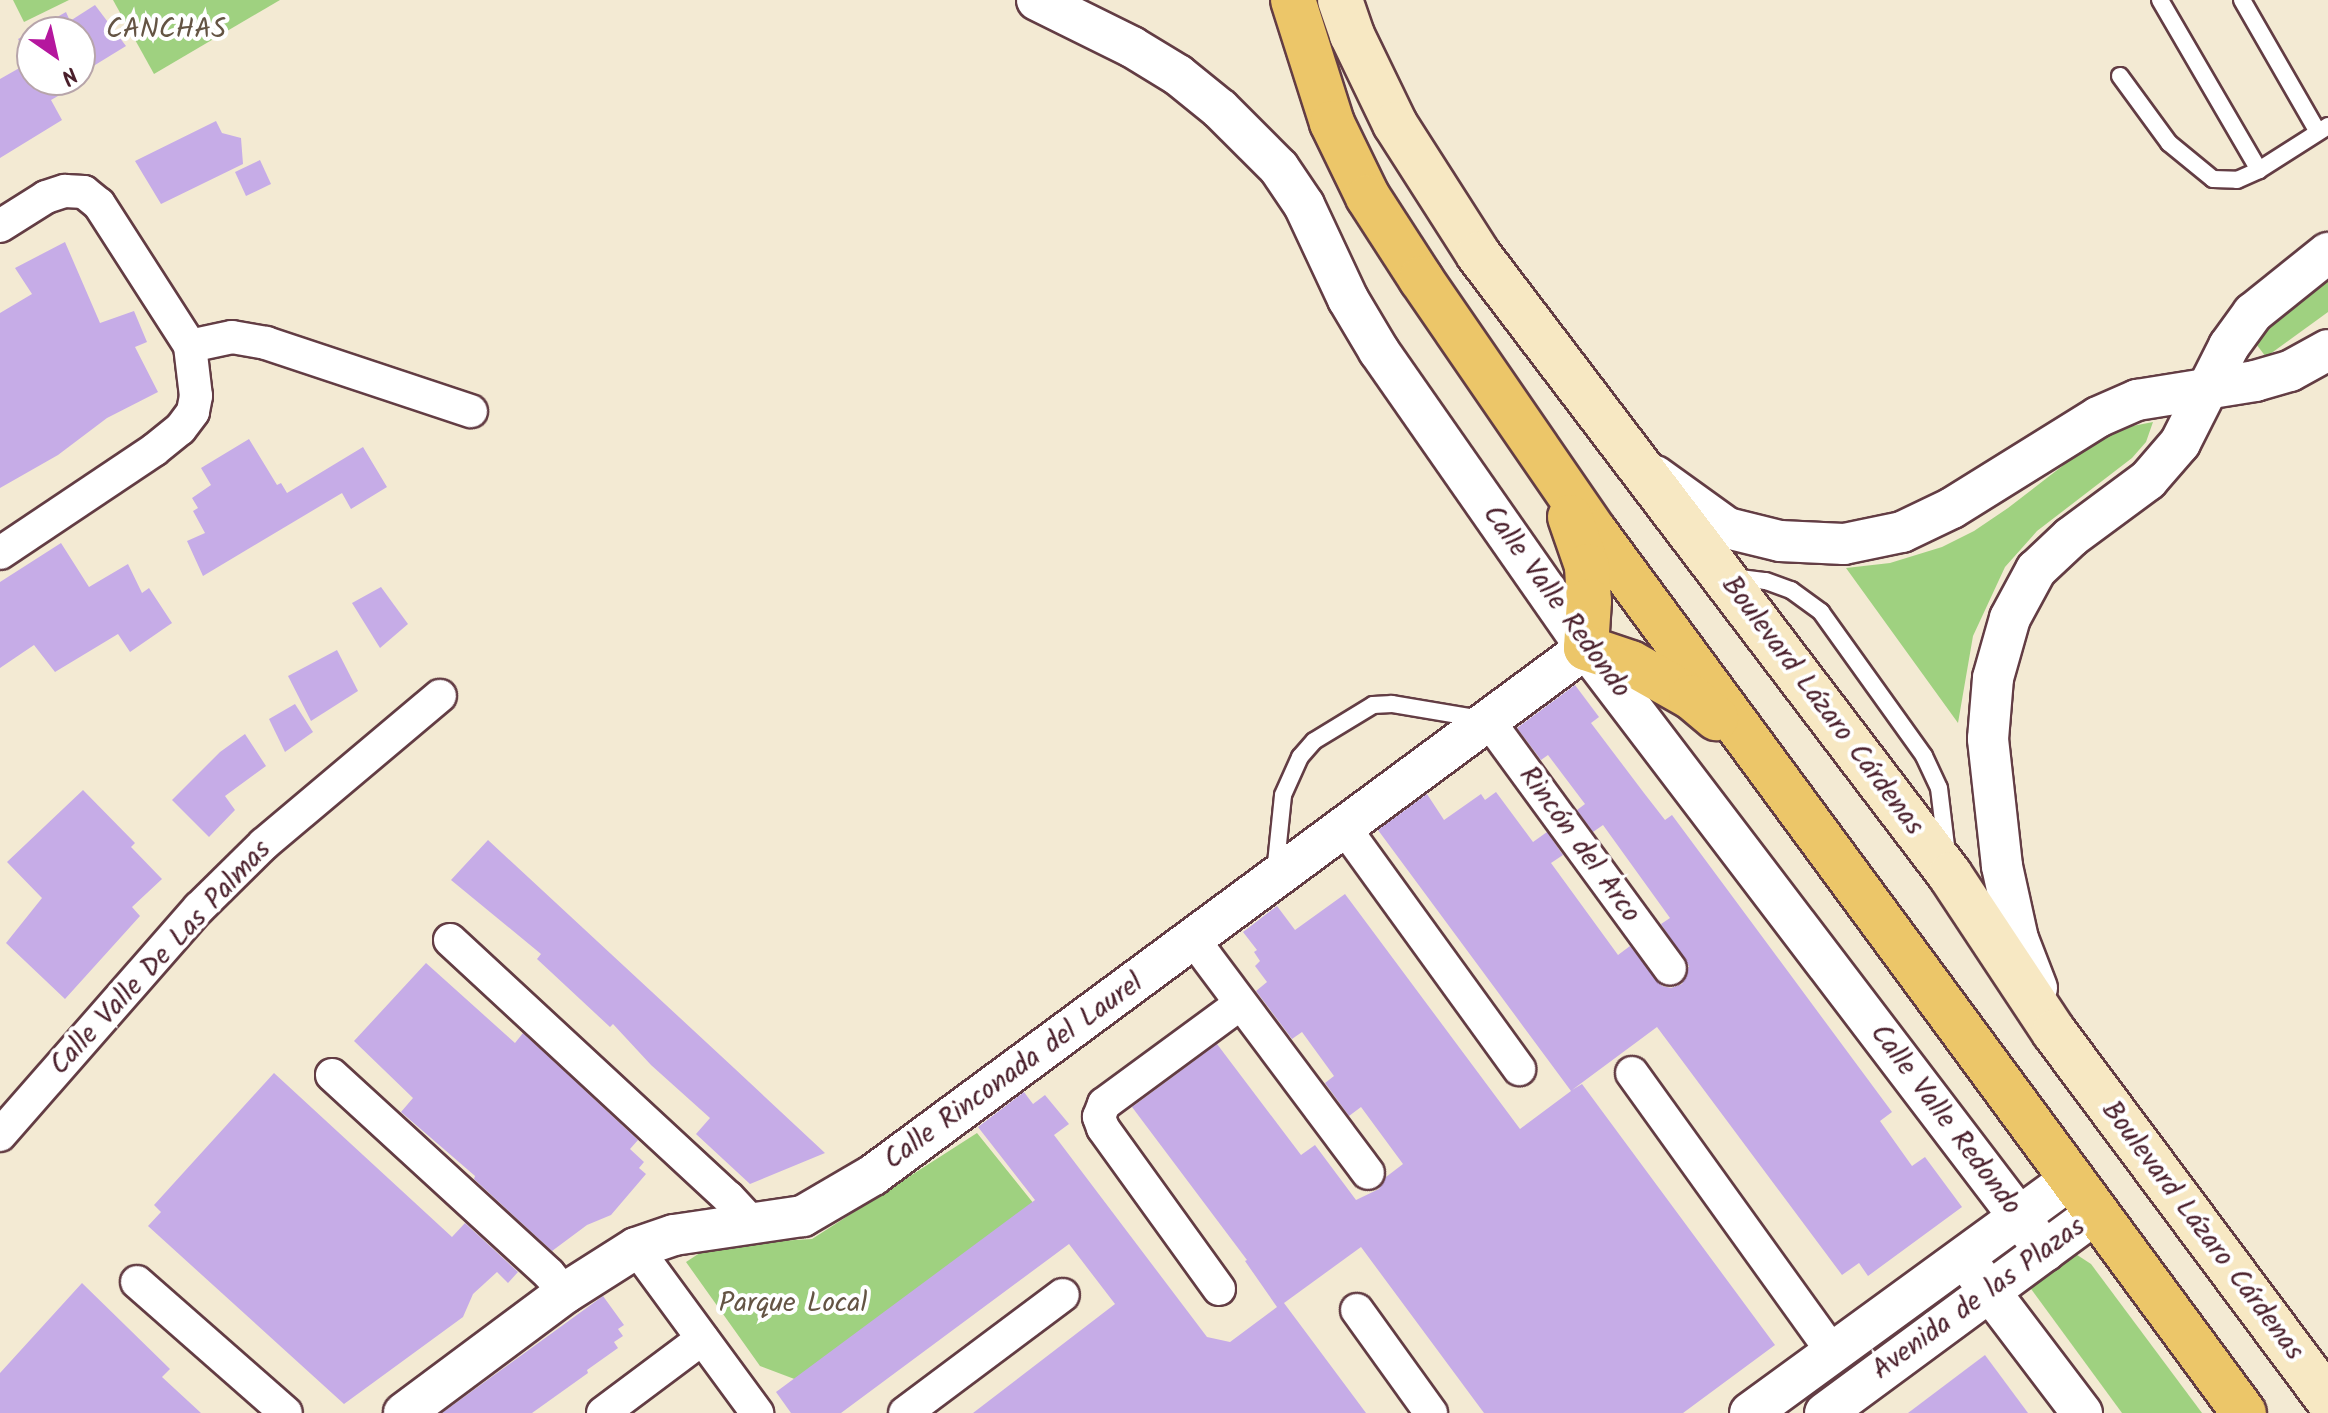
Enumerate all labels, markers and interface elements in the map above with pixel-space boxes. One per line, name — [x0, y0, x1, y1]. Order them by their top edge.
park label: CANCHAS — [106, 13, 226, 47]
north arrow — [16, 16, 96, 96]
text: N — [53, 56, 84, 93]
street label: Calle Valle Redondo — [1475, 499, 1637, 705]
street label: Boulevard Lázaro Cárdenas — [1714, 570, 1930, 842]
street label: Rincón del Arco — [1511, 760, 1647, 930]
street label: Calle Valle De Las Palmas — [43, 834, 279, 1082]
street label: Calle Rinconada del Laurel — [878, 967, 1150, 1177]
street label: Calle Valle Redondo — [1862, 1018, 2028, 1222]
street label: Boulevard Lázaro Cárdenas — [2094, 1095, 2310, 1367]
street label: Avenida de las Plazas — [1866, 1211, 2092, 1387]
park label: Parque Local — [719, 1287, 867, 1321]

